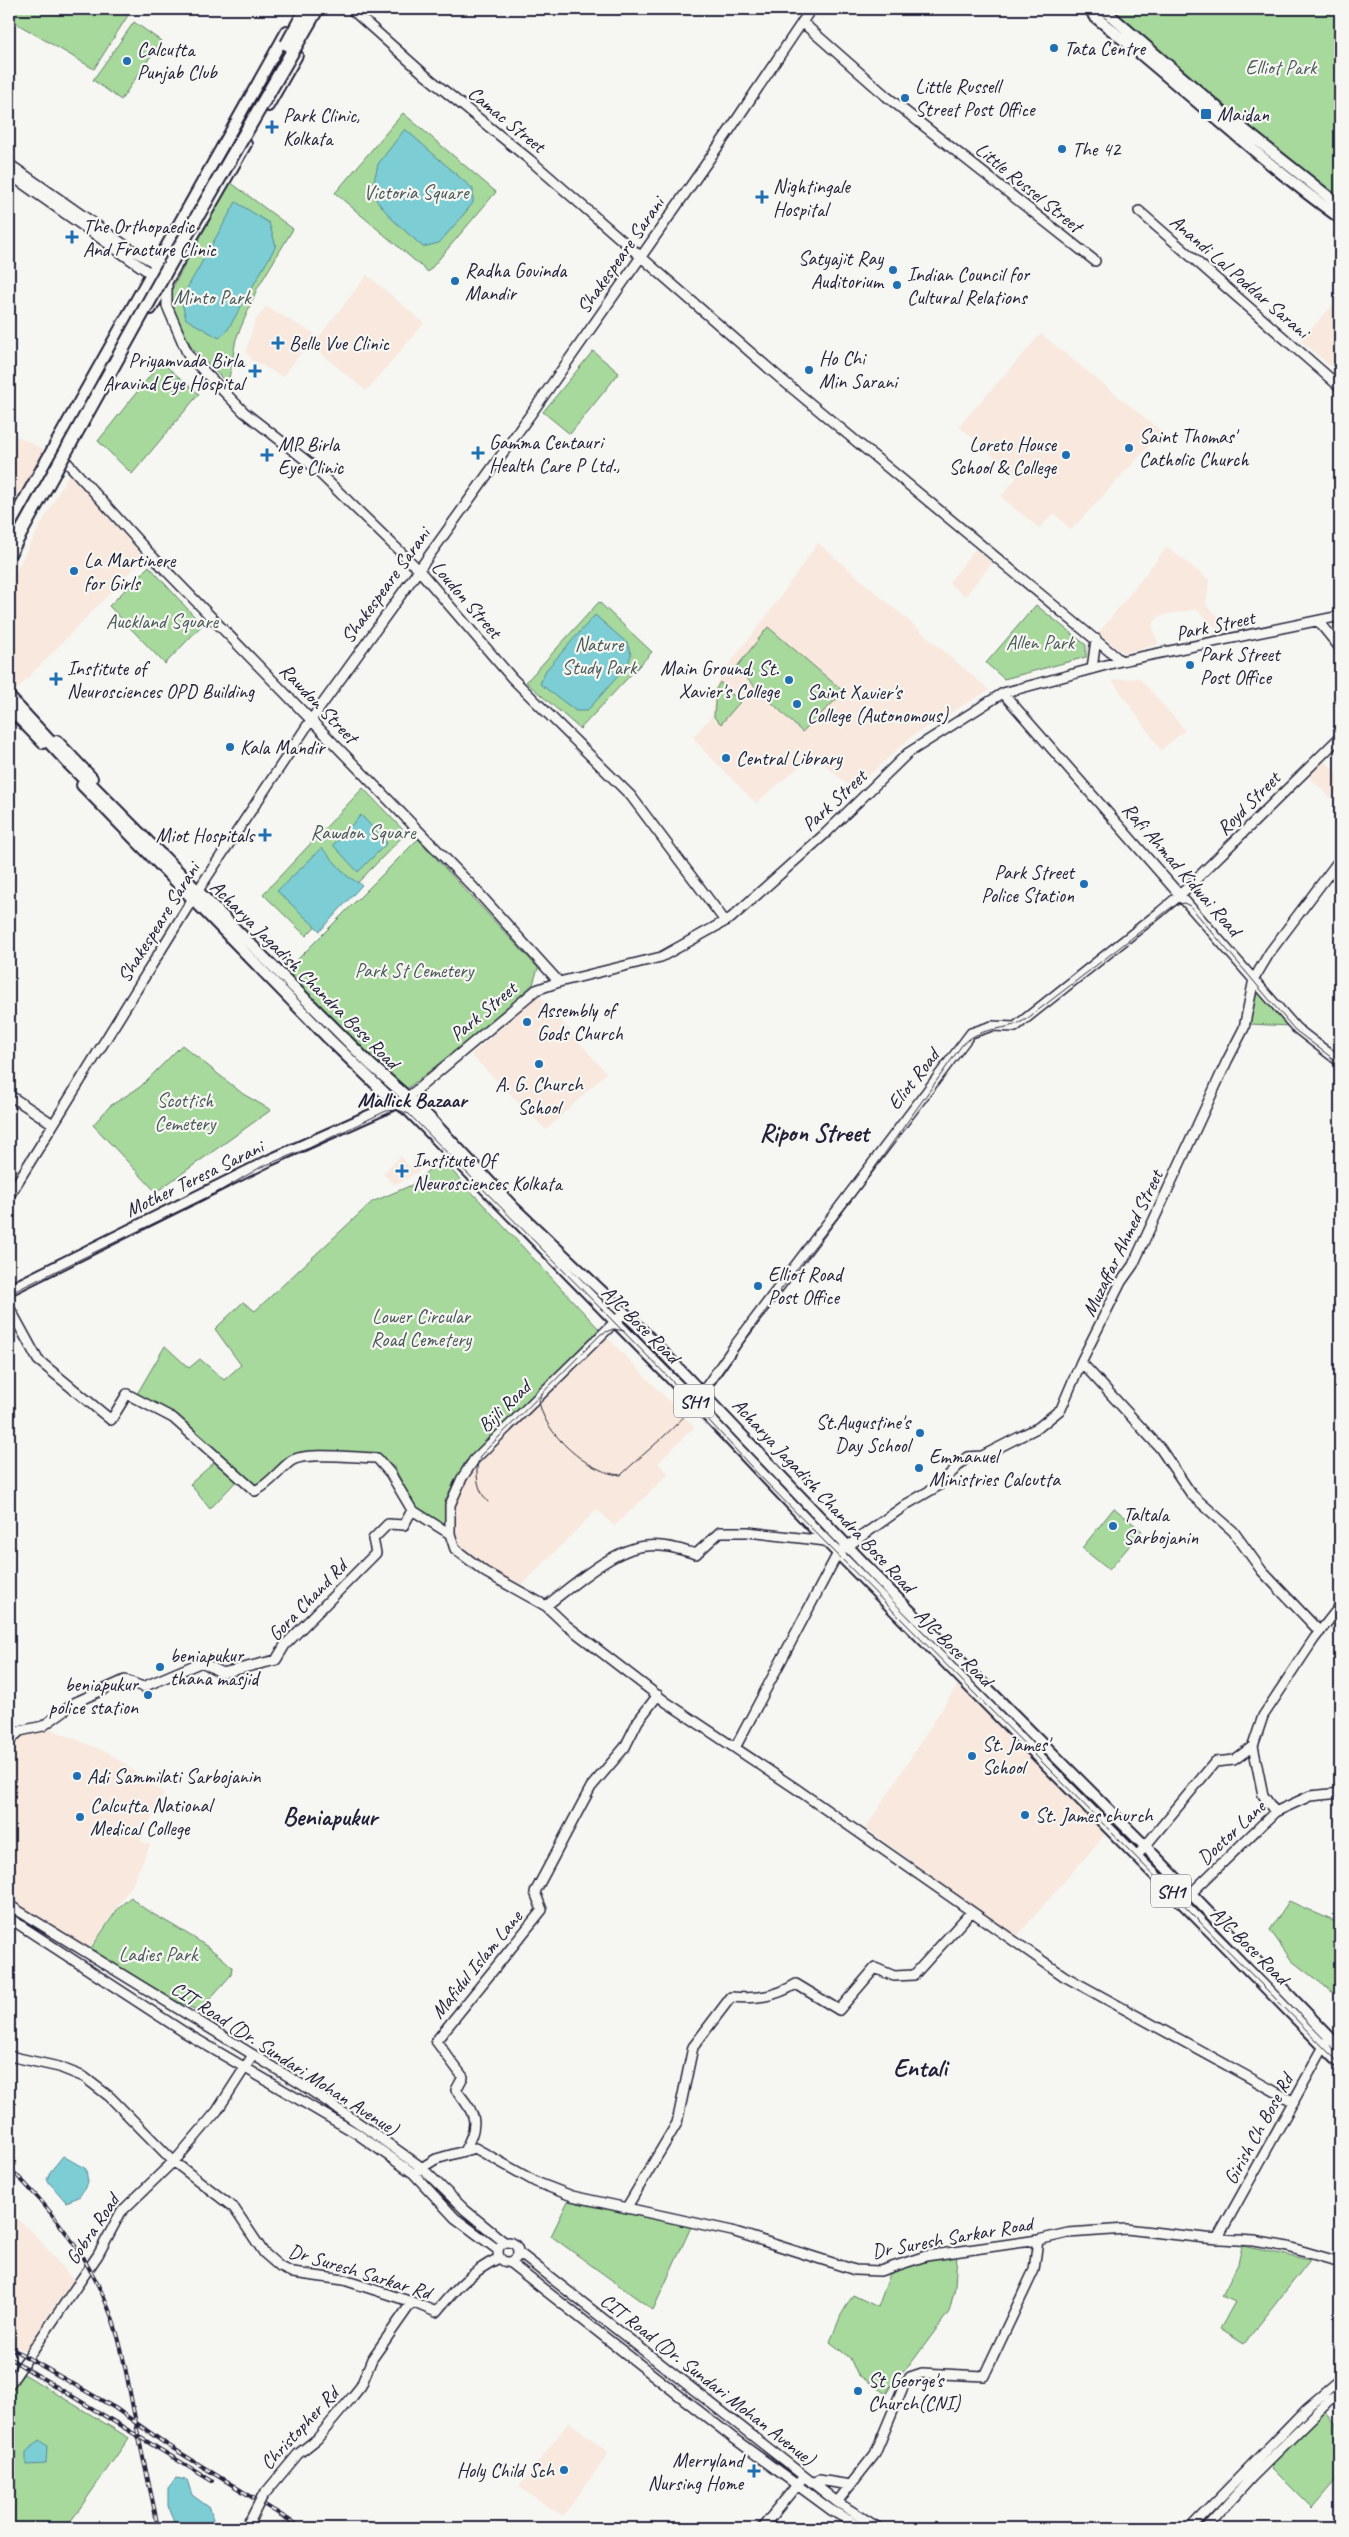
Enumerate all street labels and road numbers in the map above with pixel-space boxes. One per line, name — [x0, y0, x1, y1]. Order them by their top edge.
street label: Camac Street — [463, 81, 552, 160]
street label: Little Russel Street — [970, 137, 1090, 240]
street label: Shakespeare Sarani — [571, 190, 671, 318]
street label: Anandi Lal Poddar Sarani — [1165, 209, 1316, 345]
street label: Shakespeare Sarani — [335, 521, 437, 648]
street label: Loudon Street — [426, 555, 509, 645]
street label: Park Street — [1174, 604, 1259, 646]
street label: Rawdon Street — [274, 658, 365, 751]
street label: Park Street — [797, 762, 874, 837]
street label: Royd Street — [1211, 765, 1287, 841]
street label: Rafi Ahmad Kidwai Road — [1117, 797, 1249, 944]
street label: Shakespeare Sarani — [112, 856, 206, 987]
street label: Acharya Jagadish Chandra Bose Road — [205, 875, 407, 1076]
street label: Park Street — [445, 975, 524, 1047]
street label: Eliot Road — [882, 1041, 947, 1115]
street label: Mother Teresa Sarani — [121, 1133, 269, 1223]
street label: Muzaffar Ahmed Street — [1076, 1164, 1170, 1320]
street label: AJC Bose Road — [596, 1280, 687, 1371]
street label: Bijli Road — [473, 1373, 538, 1438]
road number: SH1 — [674, 1384, 714, 1418]
street label: Acharya Jagadish Chandra Bose Road — [727, 1393, 923, 1600]
street label: Gora Chand Rd — [262, 1552, 354, 1646]
street label: AJC Bose Road — [909, 1603, 1000, 1694]
street label: Doctor Lane — [1192, 1794, 1272, 1870]
road number: SH1 — [1151, 1874, 1191, 1908]
street label: AJC Bose Road — [1205, 1901, 1296, 1992]
street label: Mafidul Islam Lane — [425, 1904, 529, 2023]
street label: CIT Road (Dr. Sundari Mohan Avenue) — [166, 1976, 404, 2142]
street label: Girish Ch Bose Rd — [1218, 2067, 1301, 2189]
street label: Gobra Road — [60, 2187, 127, 2269]
street label: Dr Suresh Sarkar Road — [870, 2211, 1037, 2264]
street label: Dr Suresh Sarkar Rd — [286, 2238, 437, 2306]
street label: CIT Road (Dr. Sundari Mohan Avenue) — [595, 2288, 821, 2472]
street label: Christopher Rd — [255, 2380, 346, 2475]

